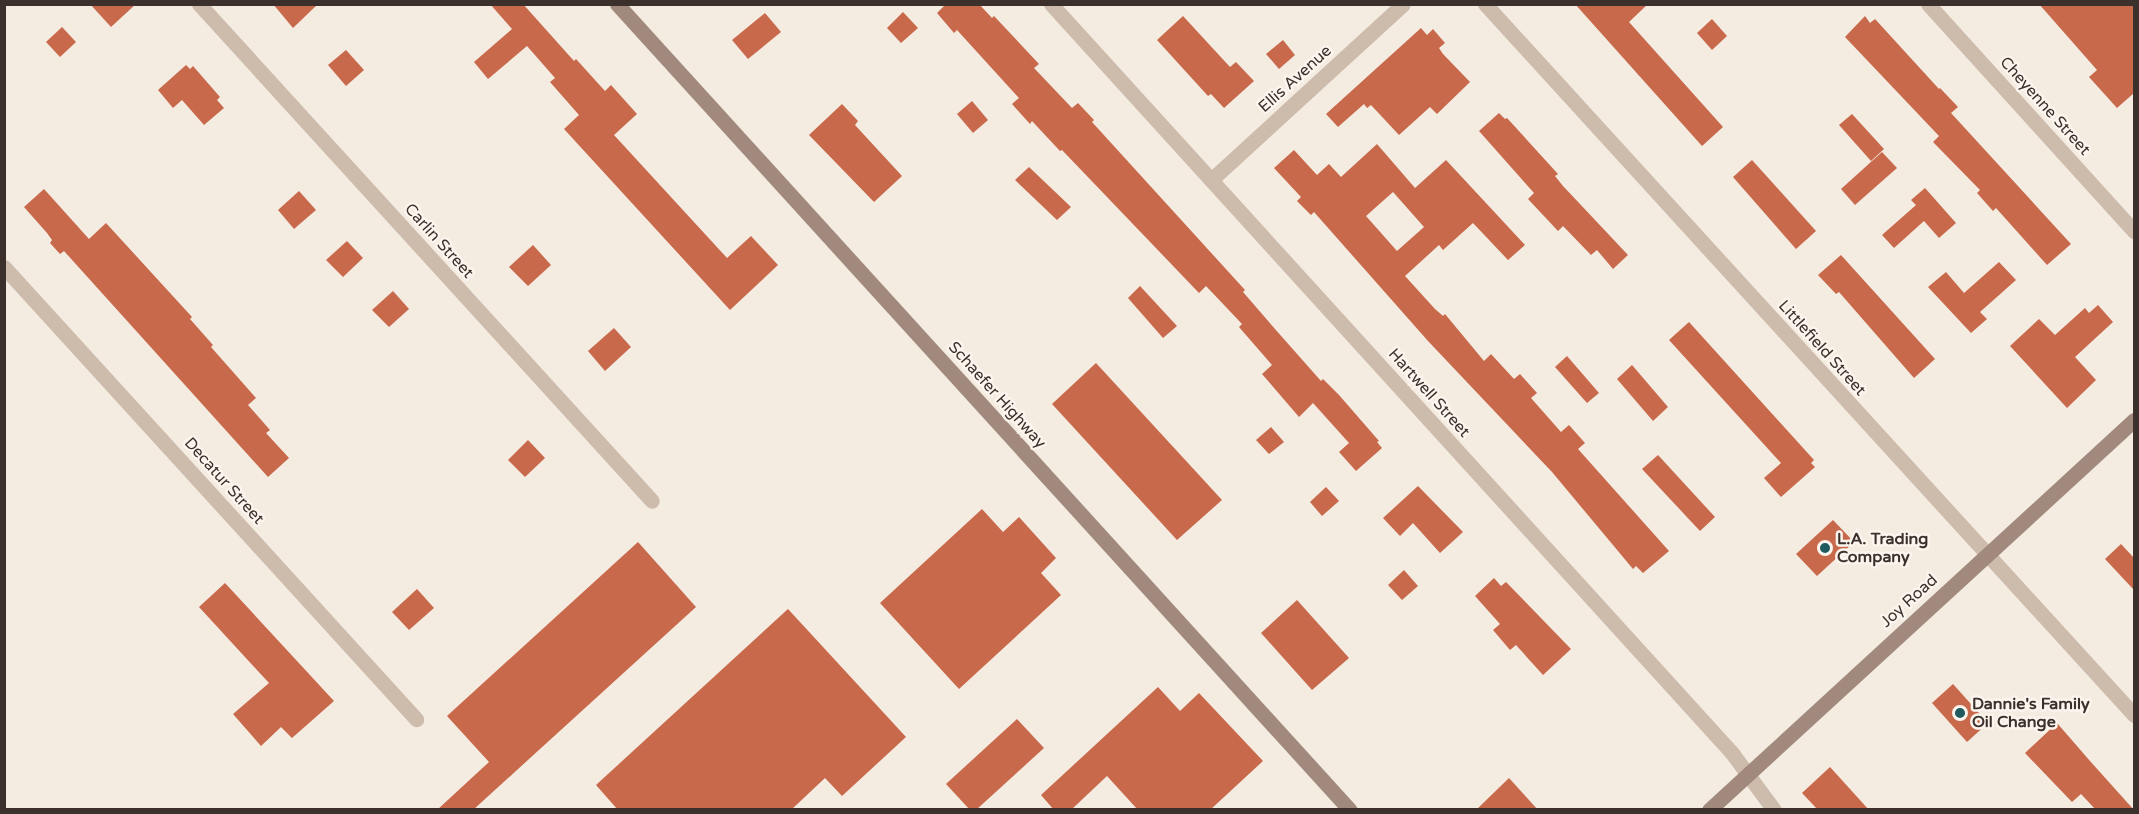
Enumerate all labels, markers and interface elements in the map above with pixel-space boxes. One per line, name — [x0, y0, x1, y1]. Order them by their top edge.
street label: Ellis Avenue — [1255, 41, 1335, 117]
street label: Cheyenne Street — [1996, 53, 2094, 159]
street label: Carlin Street — [400, 200, 478, 282]
street label: Littlefield Street — [1774, 296, 1870, 400]
street label: Schaefer Highway — [944, 338, 1050, 452]
street label: Hartwell Street — [1384, 345, 1474, 441]
street label: Decatur Street — [180, 434, 268, 528]
place label: L.A. Trading Company — [1837, 529, 1928, 567]
marker: L.A. Trading Company — [1818, 541, 1832, 555]
street label: Joy Road — [1877, 570, 1941, 632]
place label: Dannie's Family Oil Change — [1972, 694, 2090, 732]
marker: Dannie's Family Oil Change — [1953, 706, 1967, 720]

